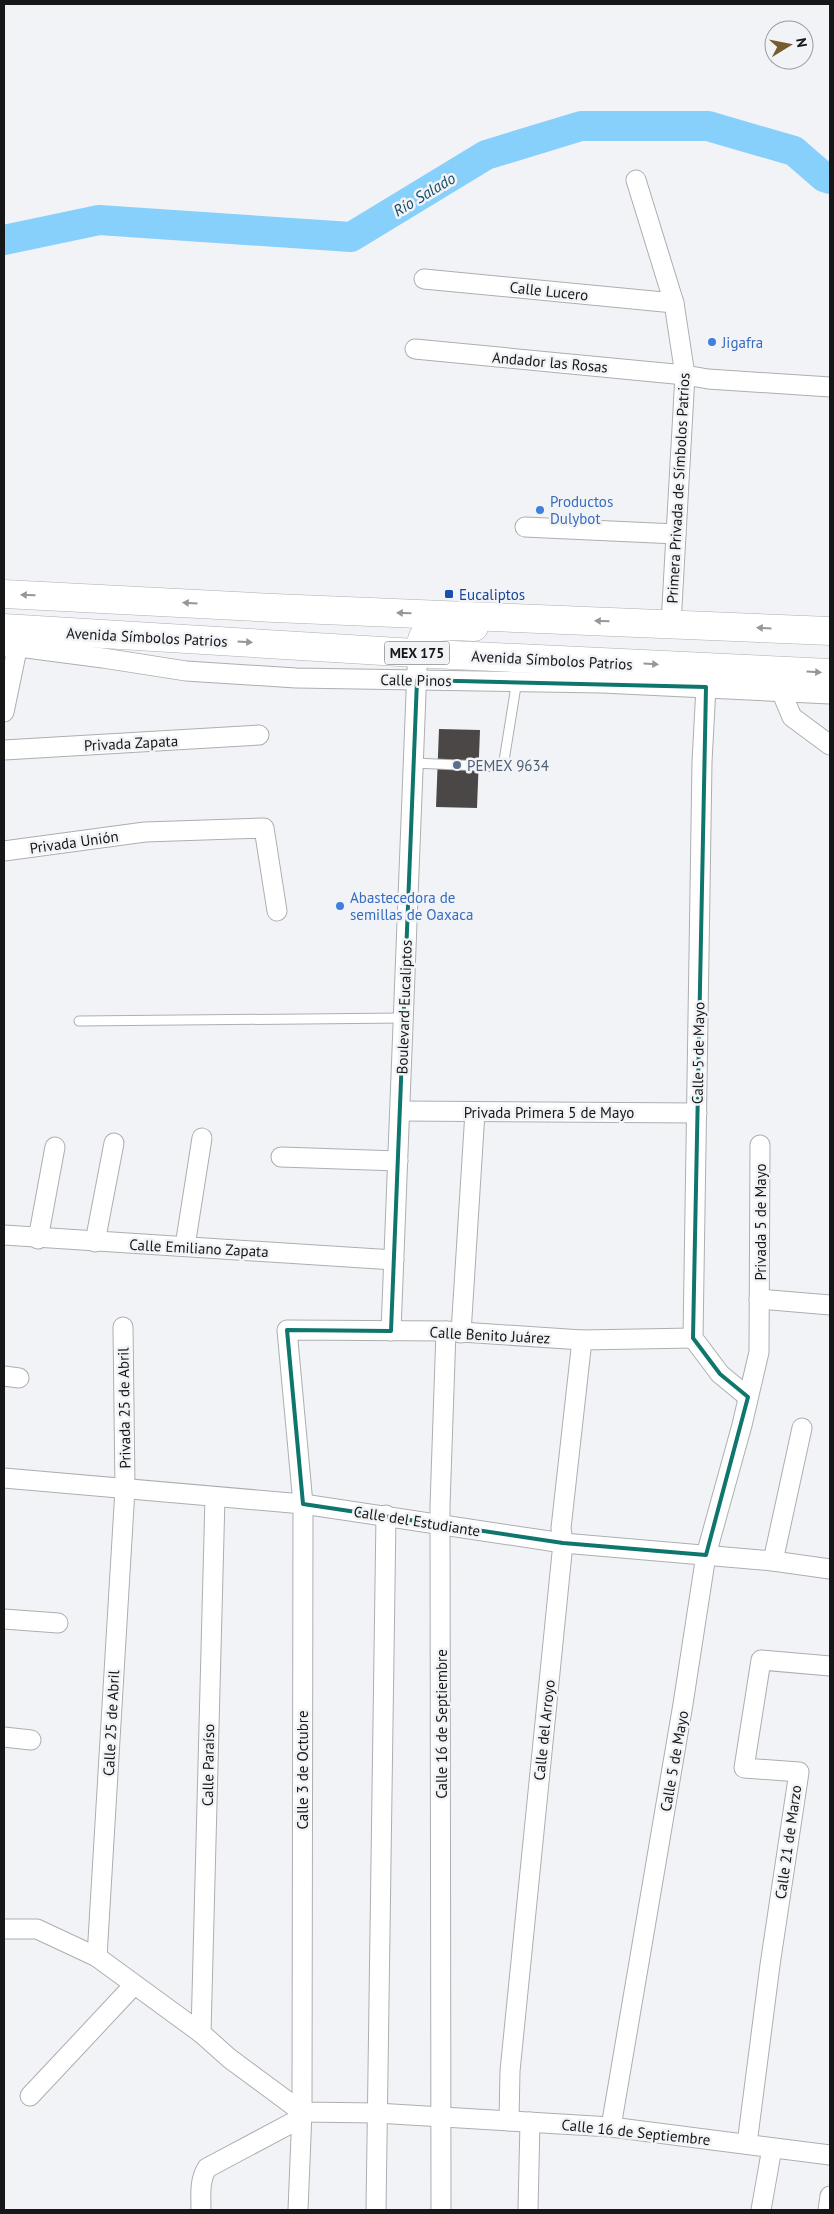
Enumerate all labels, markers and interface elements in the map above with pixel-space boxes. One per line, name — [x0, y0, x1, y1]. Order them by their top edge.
north arrow — [764, 20, 814, 70]
text: N — [792, 37, 811, 49]
water label: Río Salado — [389, 168, 459, 220]
street label: Calle Lucero — [509, 277, 589, 305]
place label: Jigafra — [721, 333, 763, 352]
marker: Jigafra — [706, 336, 718, 348]
street label: Andador las Rosas — [491, 347, 609, 377]
street label: Primera Privada de Símbolos Patrios — [662, 372, 694, 604]
place label: Productos Dulybot — [550, 492, 613, 528]
marker: Productos Dulybot — [534, 504, 546, 516]
place label: Eucaliptos — [459, 585, 525, 604]
marker: Eucaliptos — [443, 588, 455, 600]
one-way arrow — [20, 591, 36, 599]
one-way arrow — [182, 599, 198, 607]
one-way arrow — [396, 609, 412, 617]
one-way arrow — [593, 617, 609, 625]
street label: Avenida Símbolos Patrios — [66, 623, 228, 651]
one-way arrow — [756, 624, 772, 632]
one-way arrow — [237, 639, 253, 647]
road number: MEX 175 — [384, 641, 450, 664]
street label: Avenida Símbolos Patrios — [471, 646, 633, 674]
one-way arrow — [644, 661, 660, 669]
one-way arrow — [806, 668, 822, 676]
street label: Calle Pinos — [380, 670, 452, 690]
street label: Privada Zapata — [83, 731, 179, 755]
place label: PEMEX 9634 — [467, 756, 549, 775]
marker: PEMEX 9634 — [451, 759, 463, 771]
street label: Privada Unión — [28, 826, 120, 858]
place label: Abastecedora de semillas de Oaxaca — [350, 888, 473, 924]
marker: Abastecedora de semillas de Oaxaca — [334, 900, 346, 912]
street label: Boulevard Eucaliptos — [392, 939, 416, 1075]
street label: Calle 5 de Mayo — [688, 1002, 708, 1104]
street label: Privada Primera 5 de Mayo — [464, 1103, 634, 1122]
street label: Privada 5 de Mayo — [751, 1163, 770, 1281]
street label: Calle Emiliano Zapata — [129, 1235, 269, 1261]
street label: Calle Benito Juárez — [429, 1322, 551, 1348]
street label: Privada 25 de Abril — [113, 1347, 135, 1469]
street label: Calle del Estudiante — [352, 1502, 482, 1540]
street label: Calle 16 de Septiembre — [432, 1649, 451, 1799]
street label: Calle 25 de Abril — [99, 1669, 123, 1776]
street label: Calle del Arroyo — [529, 1679, 559, 1781]
street label: Calle 5 de Mayo — [656, 1709, 692, 1813]
street label: Calle 3 de Octubre — [293, 1710, 312, 1830]
street label: Calle Paraíso — [198, 1724, 218, 1806]
street label: Calle 21 de Marzo — [771, 1784, 805, 1900]
street label: Calle 16 de Septiembre — [561, 2115, 711, 2149]

